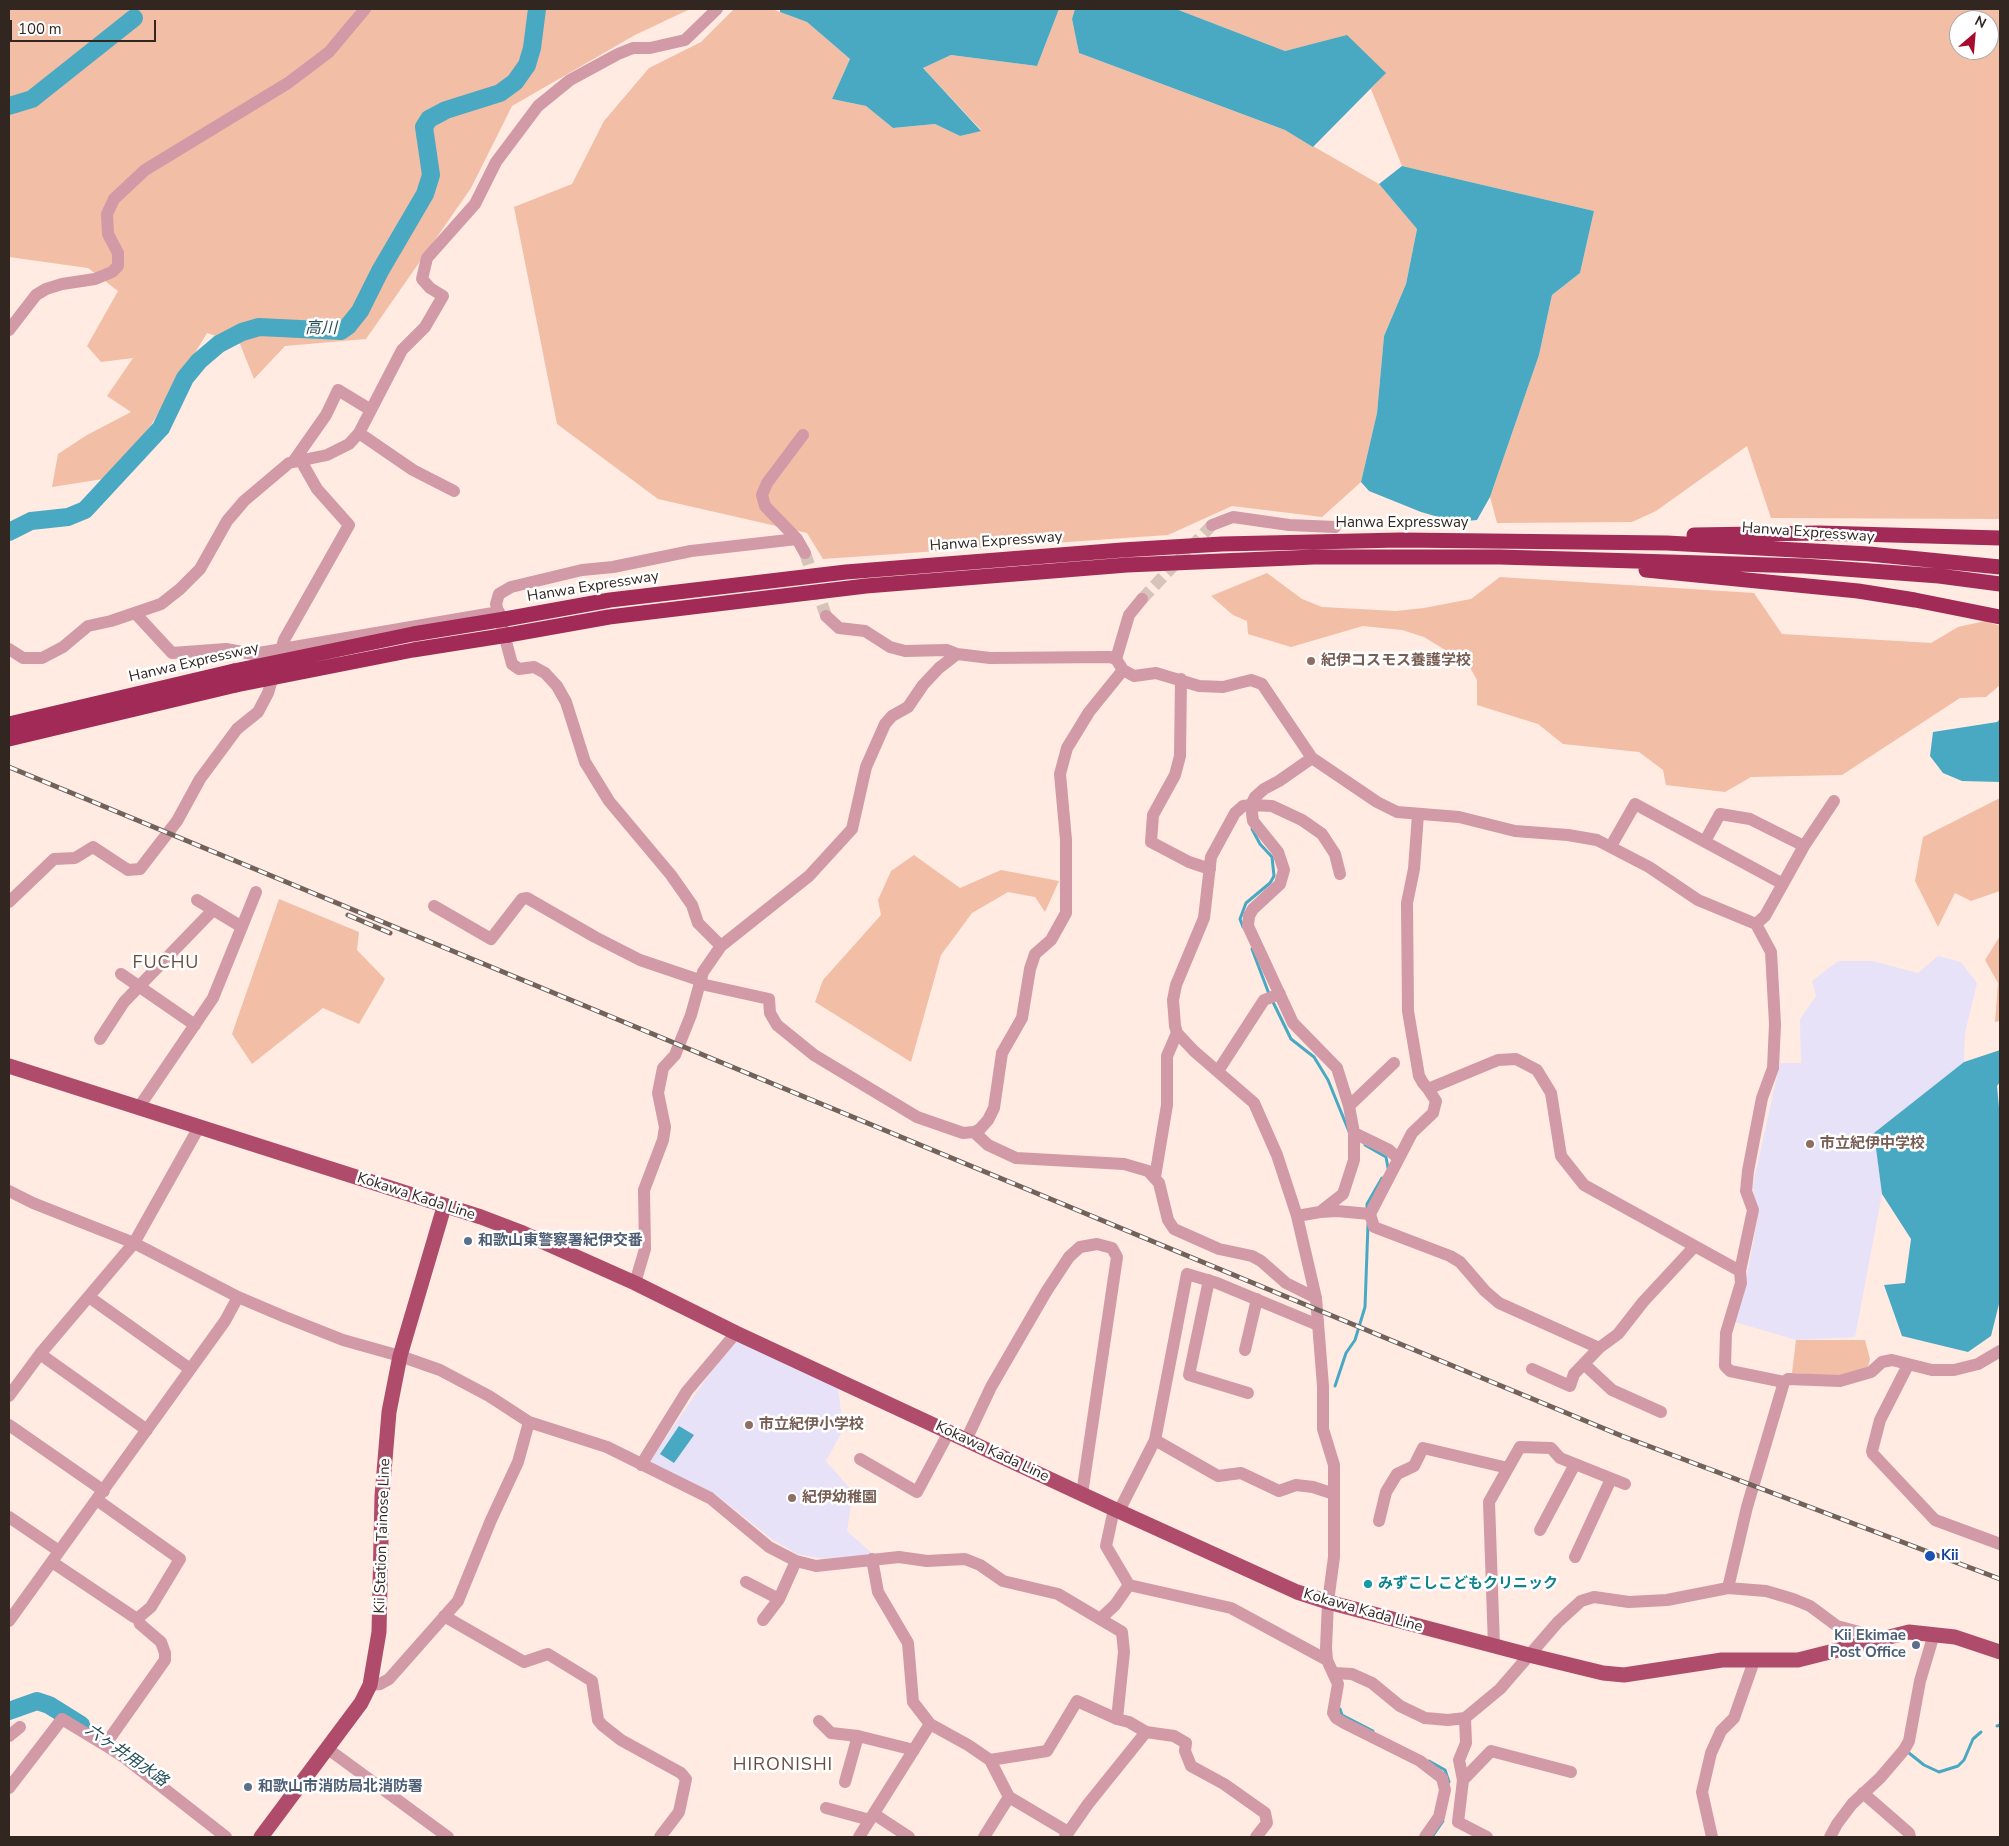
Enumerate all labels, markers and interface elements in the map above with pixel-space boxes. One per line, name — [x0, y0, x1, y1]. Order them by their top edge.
scale bar — [12, 10, 159, 42]
north arrow — [1949, 10, 1999, 60]
text: N — [1972, 11, 1990, 33]
text: 100 m — [18, 19, 62, 39]
water label: 高川 — [305, 319, 337, 339]
street label: Hanwa Expressway — [1335, 514, 1469, 532]
street label: Hanwa Expressway — [1741, 519, 1875, 547]
street label: Hanwa Expressway — [929, 528, 1063, 556]
street label: Hanwa Expressway — [526, 568, 660, 606]
street label: Hanwa Expressway — [127, 639, 261, 687]
place label: 紀伊コスモス養護学校 — [1321, 652, 1471, 670]
marker: 紀伊コスモス養護学校 — [1305, 655, 1317, 667]
district label: FUCHU — [132, 953, 200, 975]
place label: 市立紀伊中学校 — [1820, 1135, 1925, 1153]
marker: 市立紀伊中学校 — [1804, 1138, 1816, 1150]
street label: Kokawa Kada Line — [355, 1169, 477, 1225]
place label: 和歌山東警察署紀伊交番 — [478, 1232, 643, 1250]
marker: 和歌山東警察署紀伊交番 — [462, 1235, 474, 1247]
place label: 市立紀伊小学校 — [759, 1416, 864, 1434]
street label: Kokawa Kada Line — [932, 1418, 1052, 1486]
marker: 市立紀伊小学校 — [743, 1419, 755, 1431]
street label: Kii Station Tainose Line — [371, 1458, 395, 1614]
place label: 紀伊幼稚園 — [802, 1489, 877, 1507]
marker: 紀伊幼稚園 — [786, 1492, 798, 1504]
place label: Kii — [1941, 1547, 1959, 1565]
marker: Kii — [1923, 1549, 1937, 1563]
place label: みずこしこどもクリニック — [1378, 1575, 1558, 1593]
marker: みずこしこどもクリニック — [1362, 1578, 1374, 1590]
street label: Kokawa Kada Line — [1301, 1585, 1425, 1637]
place label: Kii Ekimae Post Office — [1830, 1627, 1906, 1662]
marker: Kii Ekimae Post Office — [1910, 1639, 1922, 1651]
water label: 六ヶ井用水路 — [81, 1721, 171, 1791]
district label: HIRONISHI — [732, 1755, 834, 1777]
place label: 和歌山市消防局北消防署 — [258, 1778, 423, 1796]
marker: 和歌山市消防局北消防署 — [242, 1781, 254, 1793]

